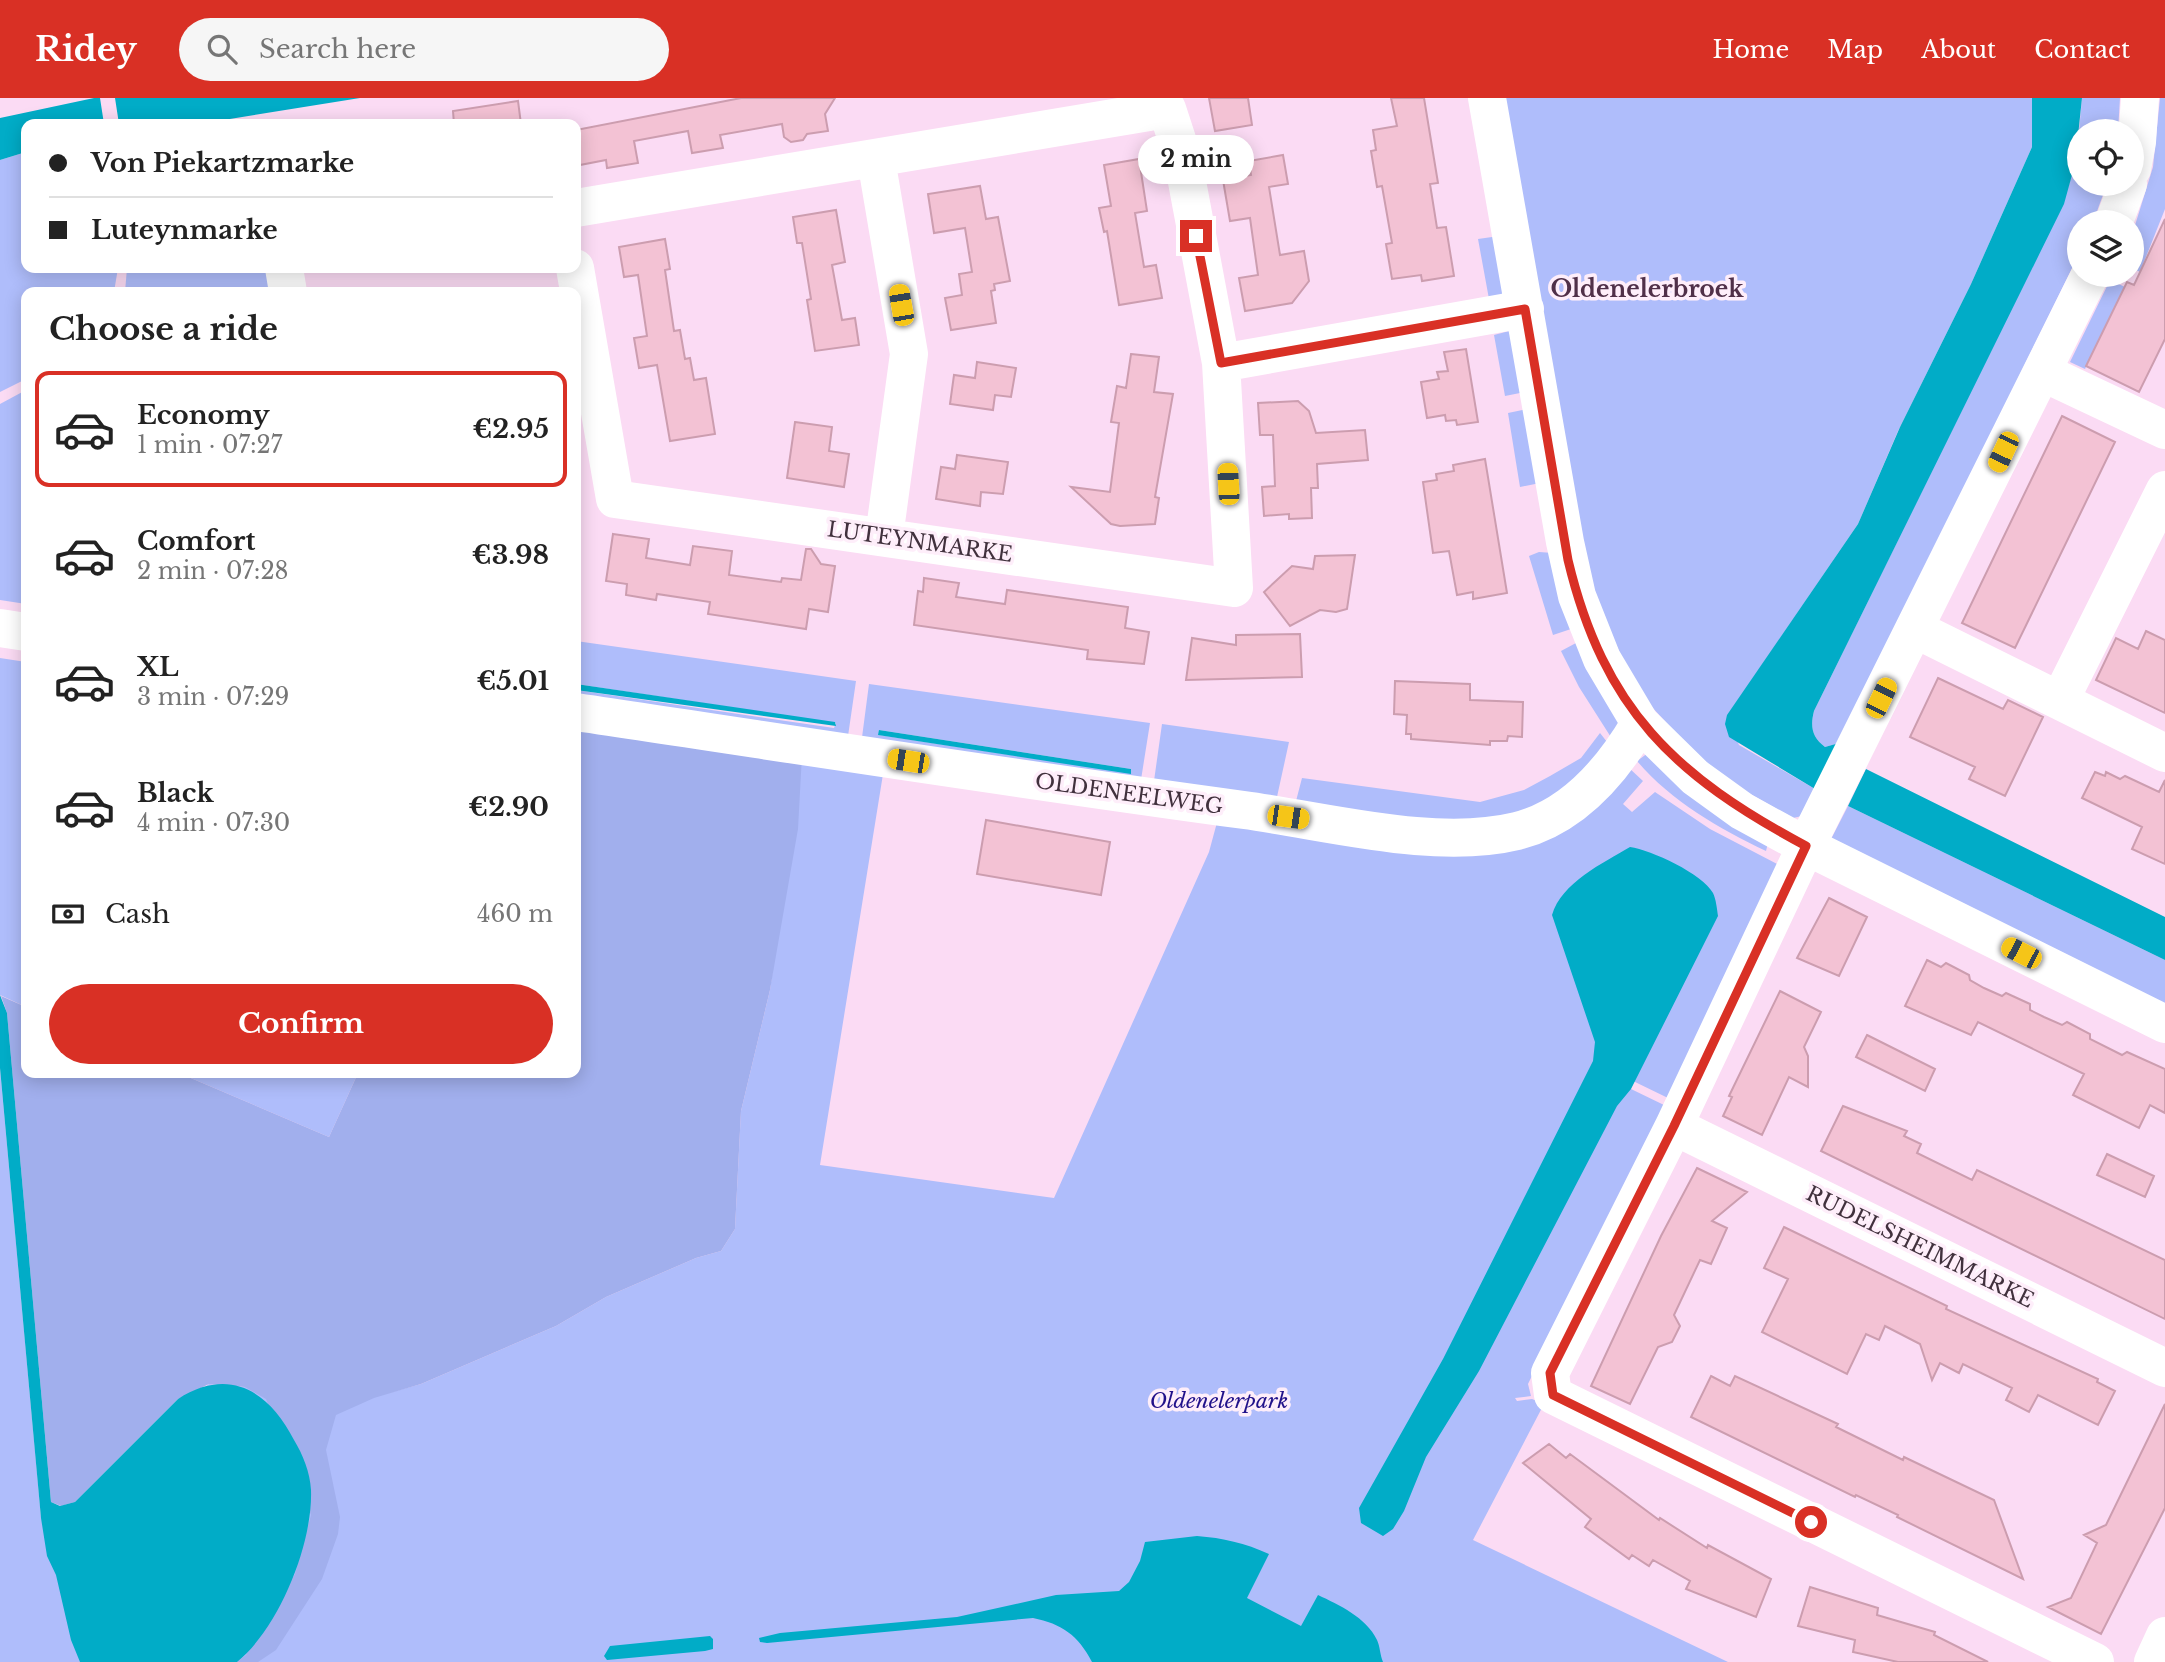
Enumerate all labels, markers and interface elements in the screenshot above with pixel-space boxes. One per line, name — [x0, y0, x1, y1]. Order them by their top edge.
search box — [179, 18, 669, 81]
text: Ridey — [35, 29, 137, 70]
icon: search — [203, 30, 241, 68]
text: Search here — [259, 33, 416, 65]
text: Home — [1713, 35, 1789, 64]
text: Map — [1827, 35, 1883, 64]
text: About — [1921, 35, 1996, 64]
text: Contact — [2034, 35, 2130, 64]
map controls — [2067, 119, 2144, 287]
button: locate — [2067, 119, 2144, 196]
callout: 2 min — [1138, 135, 1254, 184]
text: 2 min — [1160, 145, 1232, 173]
text: Von Piekartzmarke — [91, 147, 354, 179]
button: layers — [2067, 210, 2144, 287]
text: Luteynmarke — [91, 214, 278, 246]
route end — [1180, 220, 1212, 252]
district label: Oldenelerbroek — [1550, 275, 1744, 303]
car — [888, 282, 915, 328]
text: Choose a ride — [49, 309, 278, 349]
icon: car — [53, 398, 116, 461]
text: Economy — [137, 399, 270, 431]
text: €2.95 — [473, 413, 549, 445]
car — [1985, 429, 2022, 475]
text: 1 min · 07:27 — [137, 431, 282, 459]
car — [1217, 462, 1240, 506]
street label: LUTEYNMARKE — [826, 516, 1014, 568]
icon: car — [53, 524, 116, 587]
text: Comfort — [137, 525, 255, 557]
text: €3.98 — [472, 539, 549, 571]
text: 2 min · 07:28 — [137, 557, 289, 585]
icon: car — [53, 650, 116, 713]
text: XL — [137, 651, 179, 683]
text: €5.01 — [477, 665, 549, 697]
car — [1863, 675, 1900, 721]
text: 3 min · 07:29 — [137, 683, 289, 711]
car — [886, 747, 931, 775]
street label: OLDENEELWEG — [1033, 768, 1225, 820]
icon: car — [53, 776, 116, 839]
text: Black — [137, 777, 214, 809]
text: €2.90 — [468, 791, 549, 823]
car — [1266, 804, 1311, 830]
text: 4 min · 07:30 — [137, 809, 290, 837]
icon: cash — [49, 895, 87, 933]
text: Cash — [105, 898, 170, 930]
text: 460 m — [477, 900, 553, 928]
car — [1998, 934, 2045, 972]
button: Confirm — [49, 984, 553, 1064]
street label: RUDELSHEIMMARKE — [1802, 1181, 2038, 1313]
park label: Oldenelerpark — [1150, 1388, 1288, 1414]
route start — [1795, 1506, 1827, 1538]

